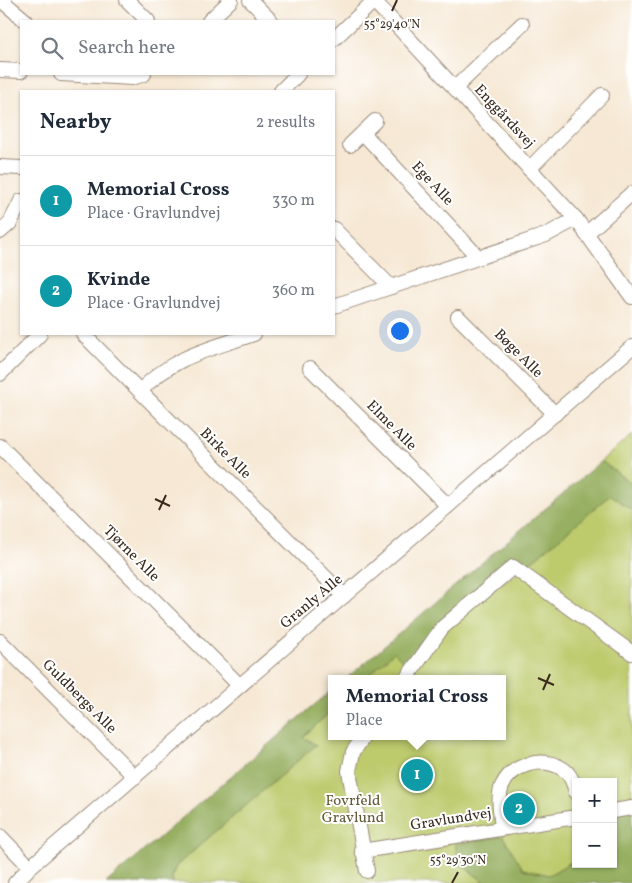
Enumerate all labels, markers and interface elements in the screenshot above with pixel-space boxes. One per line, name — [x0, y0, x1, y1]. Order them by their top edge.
text: 55°29'40"N — [364, 17, 420, 33]
search box — [20, 20, 335, 75]
icon: search — [38, 34, 66, 62]
text: Search here — [78, 35, 175, 61]
street label: Enggårdsvej — [469, 80, 539, 154]
text: Nearby — [40, 108, 111, 137]
text: 2 results — [256, 112, 315, 134]
street label: Ege Alle — [406, 157, 458, 211]
text: Memorial Cross — [87, 177, 230, 203]
text: 1 — [53, 190, 59, 212]
text: 330 m — [272, 190, 315, 212]
text: Place · Gravlundvej — [87, 203, 220, 225]
text: Kvinde — [87, 267, 150, 293]
text: 2 — [52, 280, 60, 302]
text: 360 m — [272, 280, 315, 302]
text: Place · Gravlundvej — [87, 293, 220, 315]
your location — [387, 318, 413, 344]
street label: Bøge Alle — [489, 325, 547, 383]
street label: Elme Alle — [361, 396, 421, 456]
street label: Birke Alle — [195, 424, 255, 484]
street label: Tjørne Alle — [98, 521, 164, 587]
street label: Granly Alle — [276, 570, 348, 634]
street label: Guldbergs Alle — [37, 655, 121, 739]
popup — [328, 675, 506, 740]
text: Memorial Cross — [346, 684, 488, 710]
text: Place — [346, 710, 382, 732]
pin: 1 — [401, 756, 433, 794]
map controls — [572, 778, 617, 868]
button: + — [572, 778, 617, 823]
pin: 2 — [503, 790, 535, 828]
park label: Fovrfeld Gravlund — [322, 791, 384, 829]
street label: Gravlundvej — [409, 803, 493, 837]
button: − — [572, 823, 617, 868]
text: 55°29'30"N — [430, 853, 486, 869]

